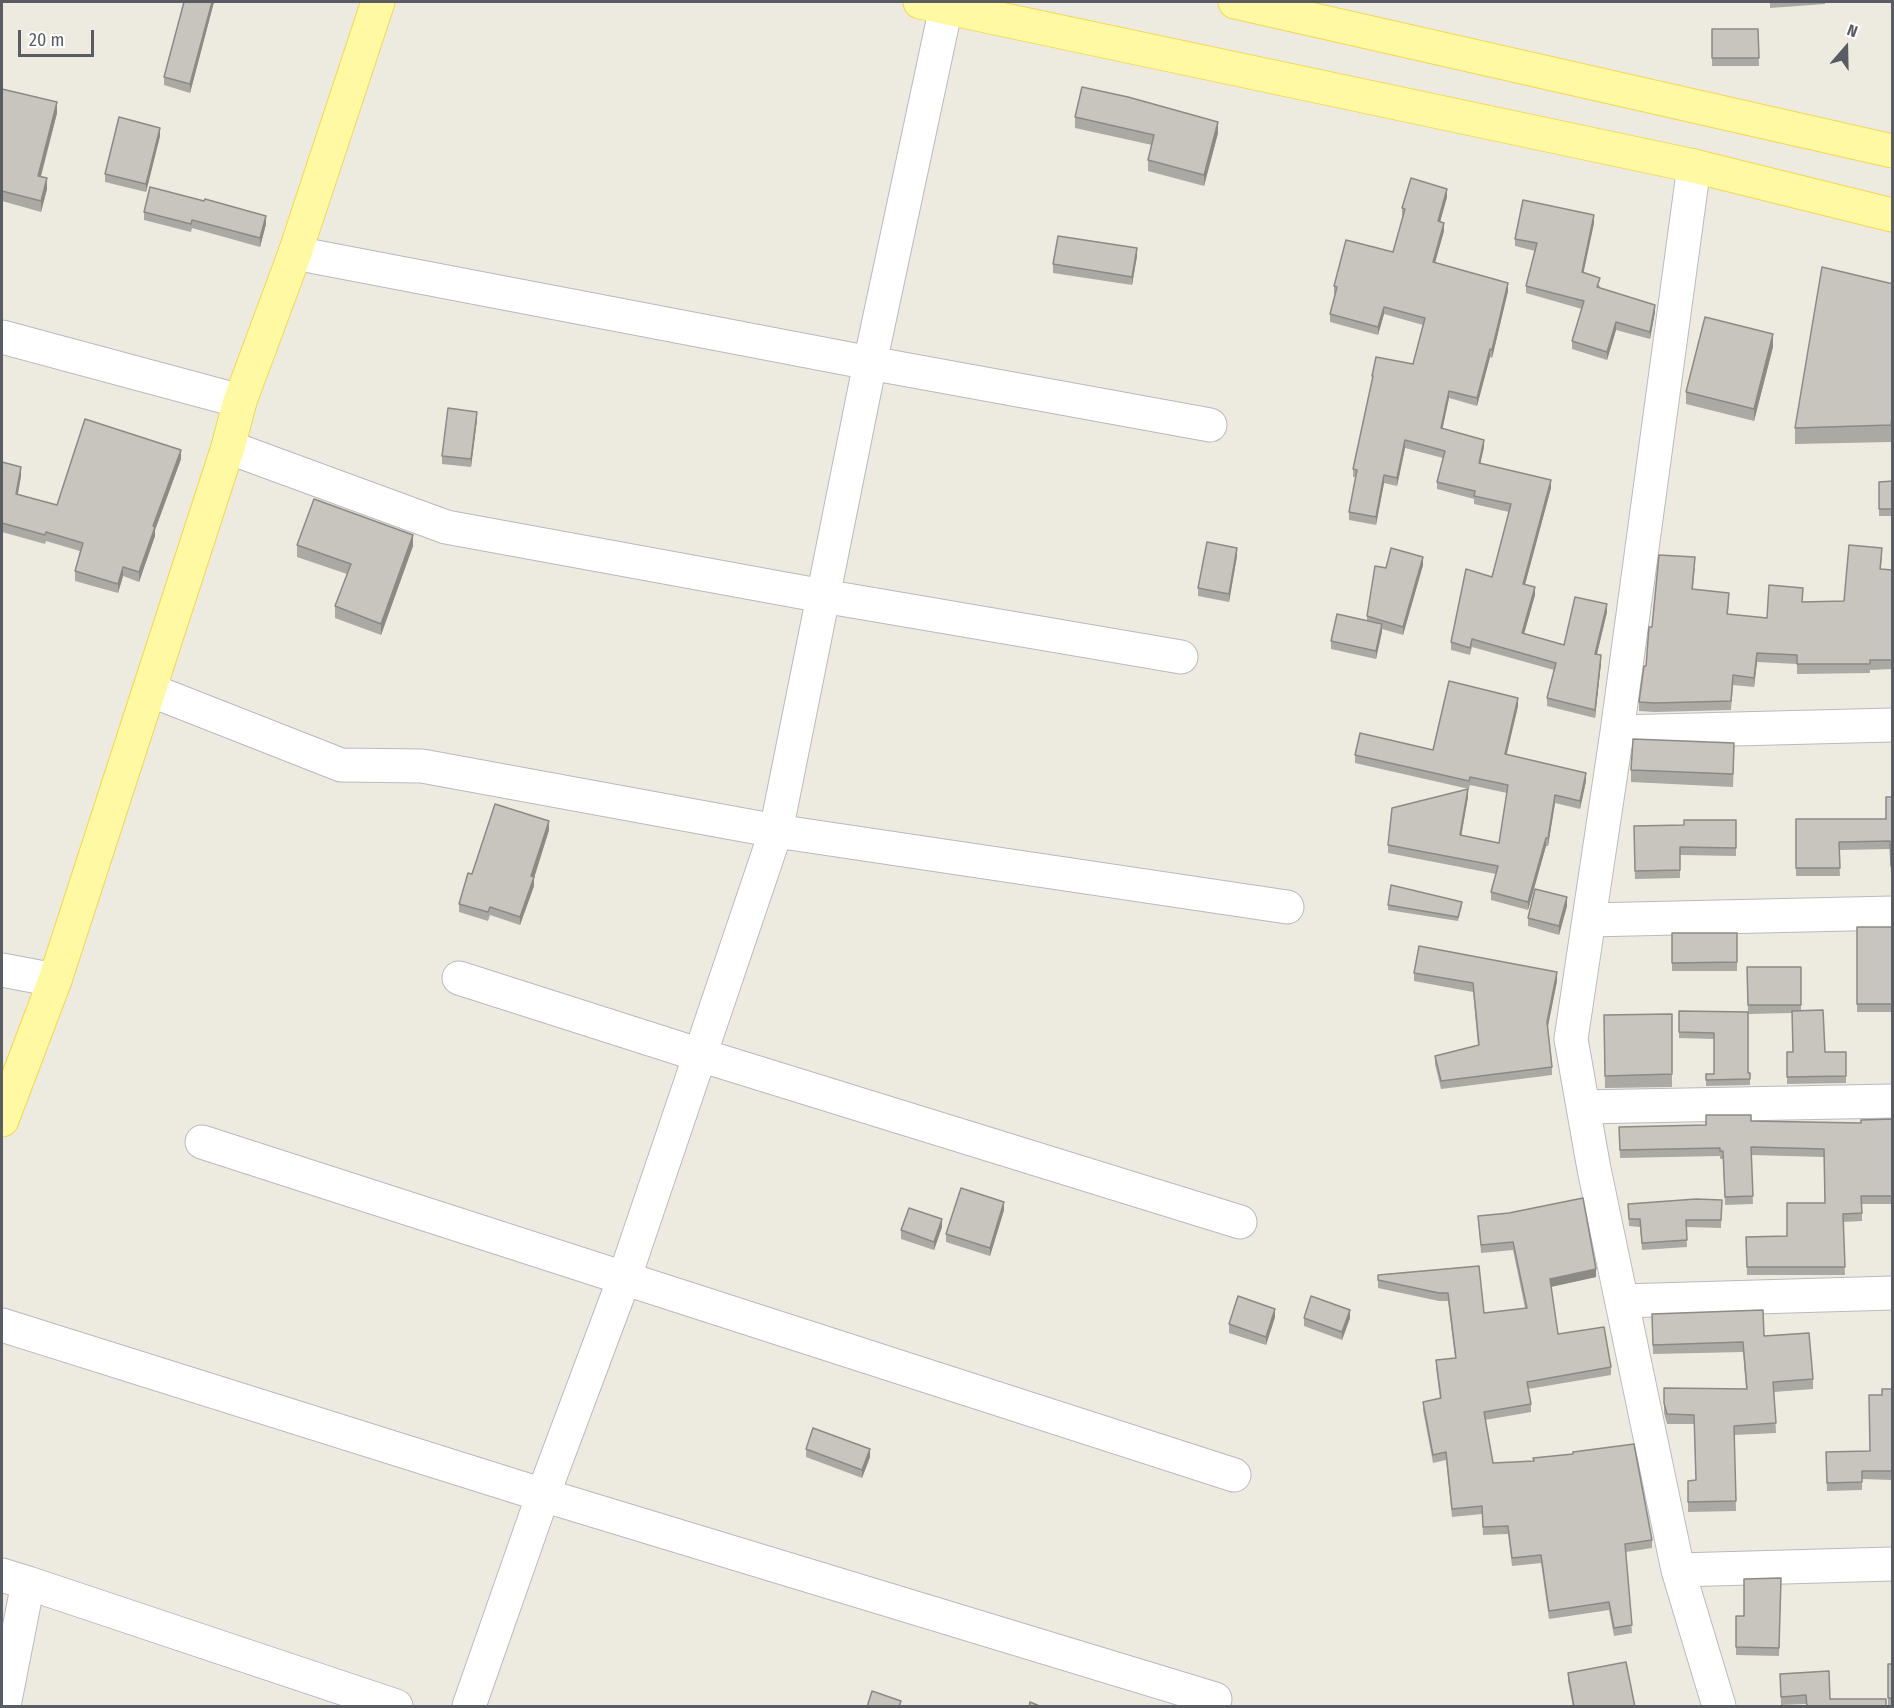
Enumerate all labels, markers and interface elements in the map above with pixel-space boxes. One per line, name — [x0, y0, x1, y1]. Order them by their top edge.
scale bar — [21, 18, 98, 56]
north arrow — [1816, 18, 1876, 78]
text: N — [1845, 20, 1860, 41]
text: 20 m — [29, 29, 64, 51]

